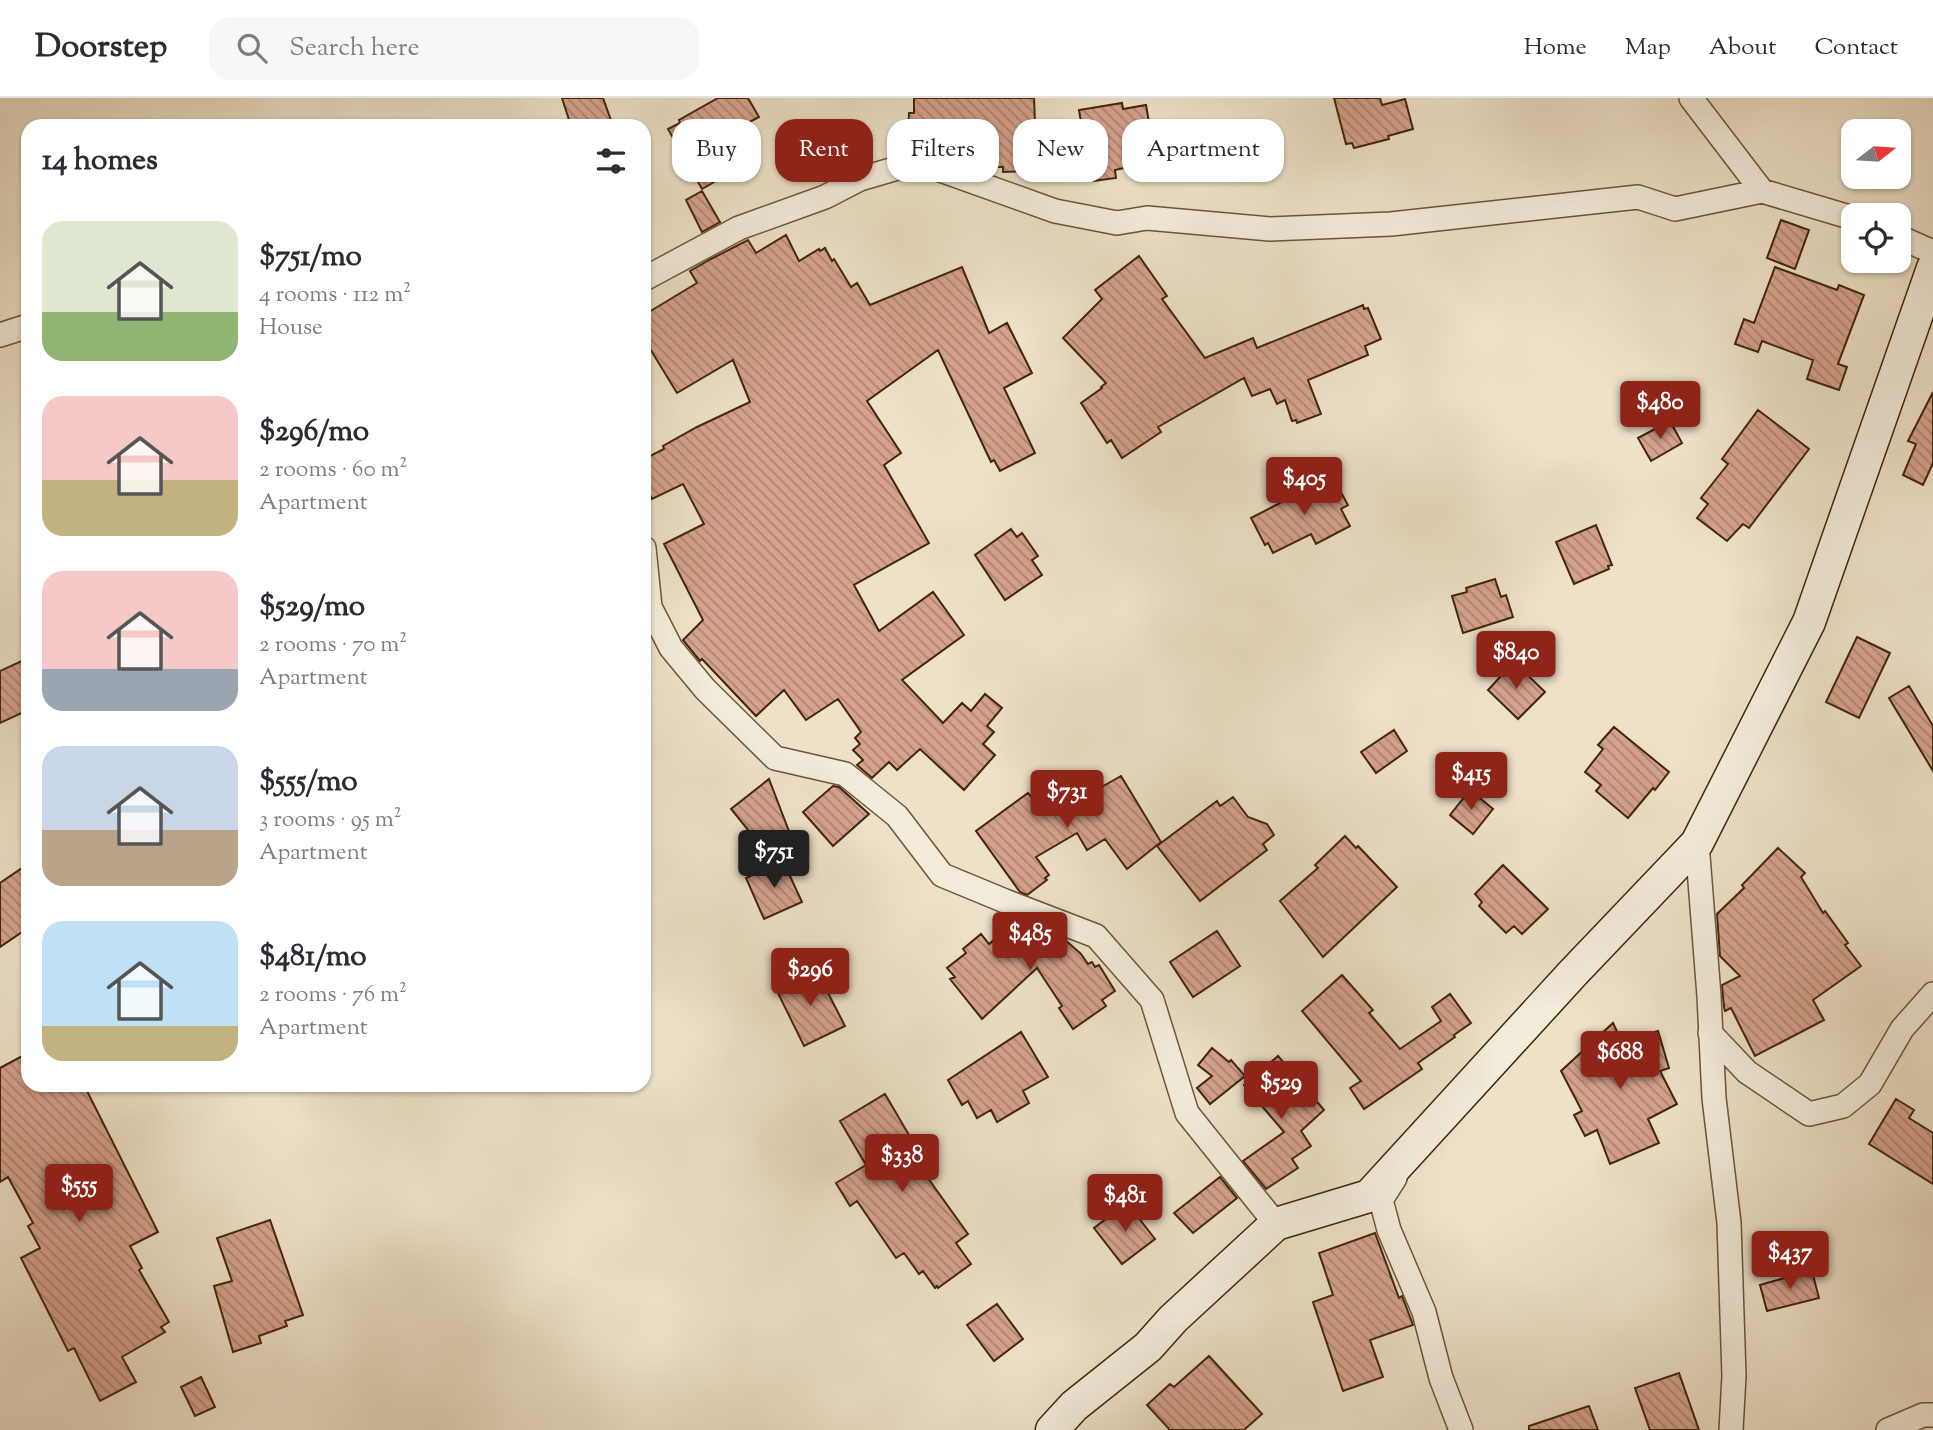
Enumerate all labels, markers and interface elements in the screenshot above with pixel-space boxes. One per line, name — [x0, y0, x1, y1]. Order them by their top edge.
search box — [209, 17, 699, 80]
text: Doorstep — [35, 24, 167, 72]
icon: search — [233, 29, 271, 67]
text: Search here — [289, 30, 420, 67]
text: Home — [1524, 31, 1587, 65]
text: Map — [1625, 31, 1671, 65]
text: About — [1709, 31, 1776, 65]
text: Contact — [1814, 31, 1898, 65]
chip: Buy — [672, 119, 761, 182]
chip: Rent — [775, 119, 873, 182]
chip: Filters — [887, 119, 999, 182]
chip: New — [1013, 119, 1108, 182]
chip: Apartment — [1122, 119, 1284, 182]
north arrow — [1841, 119, 1911, 189]
map controls — [1841, 119, 1911, 273]
text: 14 homes — [42, 140, 158, 183]
icon: filters — [592, 142, 630, 180]
button: locate — [1841, 203, 1911, 273]
text: $751/mo — [259, 236, 362, 279]
icon: home — [98, 249, 182, 333]
text: 4 rooms · 112 m² — [259, 279, 411, 312]
text: House — [259, 312, 323, 345]
pin: $480 — [1619, 382, 1701, 441]
text: $480 — [1636, 387, 1684, 420]
text: $296/mo — [259, 411, 369, 454]
icon: home — [98, 424, 182, 508]
text: 2 rooms · 60 m² — [259, 454, 407, 487]
pin: $405 — [1263, 458, 1345, 517]
text: $405 — [1282, 463, 1326, 496]
text: Apartment — [259, 487, 368, 520]
text: $529/mo — [259, 586, 365, 629]
icon: home — [98, 599, 182, 683]
text: 2 rooms · 70 m² — [259, 629, 407, 662]
pin: $840 — [1475, 632, 1557, 691]
text: $840 — [1492, 637, 1540, 670]
text: Apartment — [259, 662, 368, 695]
pin: $415 — [1430, 752, 1512, 812]
text: $415 — [1451, 758, 1491, 791]
text: $555/mo — [259, 761, 358, 804]
pin: $731 — [1026, 770, 1108, 830]
icon: home — [98, 774, 182, 858]
text: $731 — [1047, 776, 1087, 809]
text: 3 rooms · 95 m² — [259, 804, 402, 837]
pin: $751 — [733, 830, 815, 890]
text: $751 — [754, 836, 794, 869]
text: Apartment — [259, 837, 368, 870]
pin: $485 — [989, 912, 1071, 972]
text: $485 — [1008, 918, 1052, 951]
text: $481/mo — [259, 936, 367, 979]
pin: $296 — [769, 948, 851, 1008]
icon: home — [98, 949, 182, 1033]
text: $296 — [787, 954, 833, 987]
text: 2 rooms · 76 m² — [259, 979, 407, 1012]
text: Apartment — [259, 1012, 368, 1045]
pin: $688 — [1579, 1032, 1661, 1091]
text: $688 — [1597, 1037, 1643, 1070]
pin: $529 — [1240, 1062, 1322, 1121]
text: $529 — [1260, 1067, 1302, 1100]
pin: $338 — [861, 1134, 943, 1194]
text: $338 — [881, 1140, 923, 1173]
pin: $555 — [38, 1164, 120, 1224]
text: $555 — [61, 1170, 97, 1203]
pin: $481 — [1084, 1174, 1166, 1234]
text: $481 — [1103, 1180, 1147, 1213]
pin: $437 — [1749, 1232, 1831, 1291]
text: $437 — [1768, 1237, 1812, 1270]

